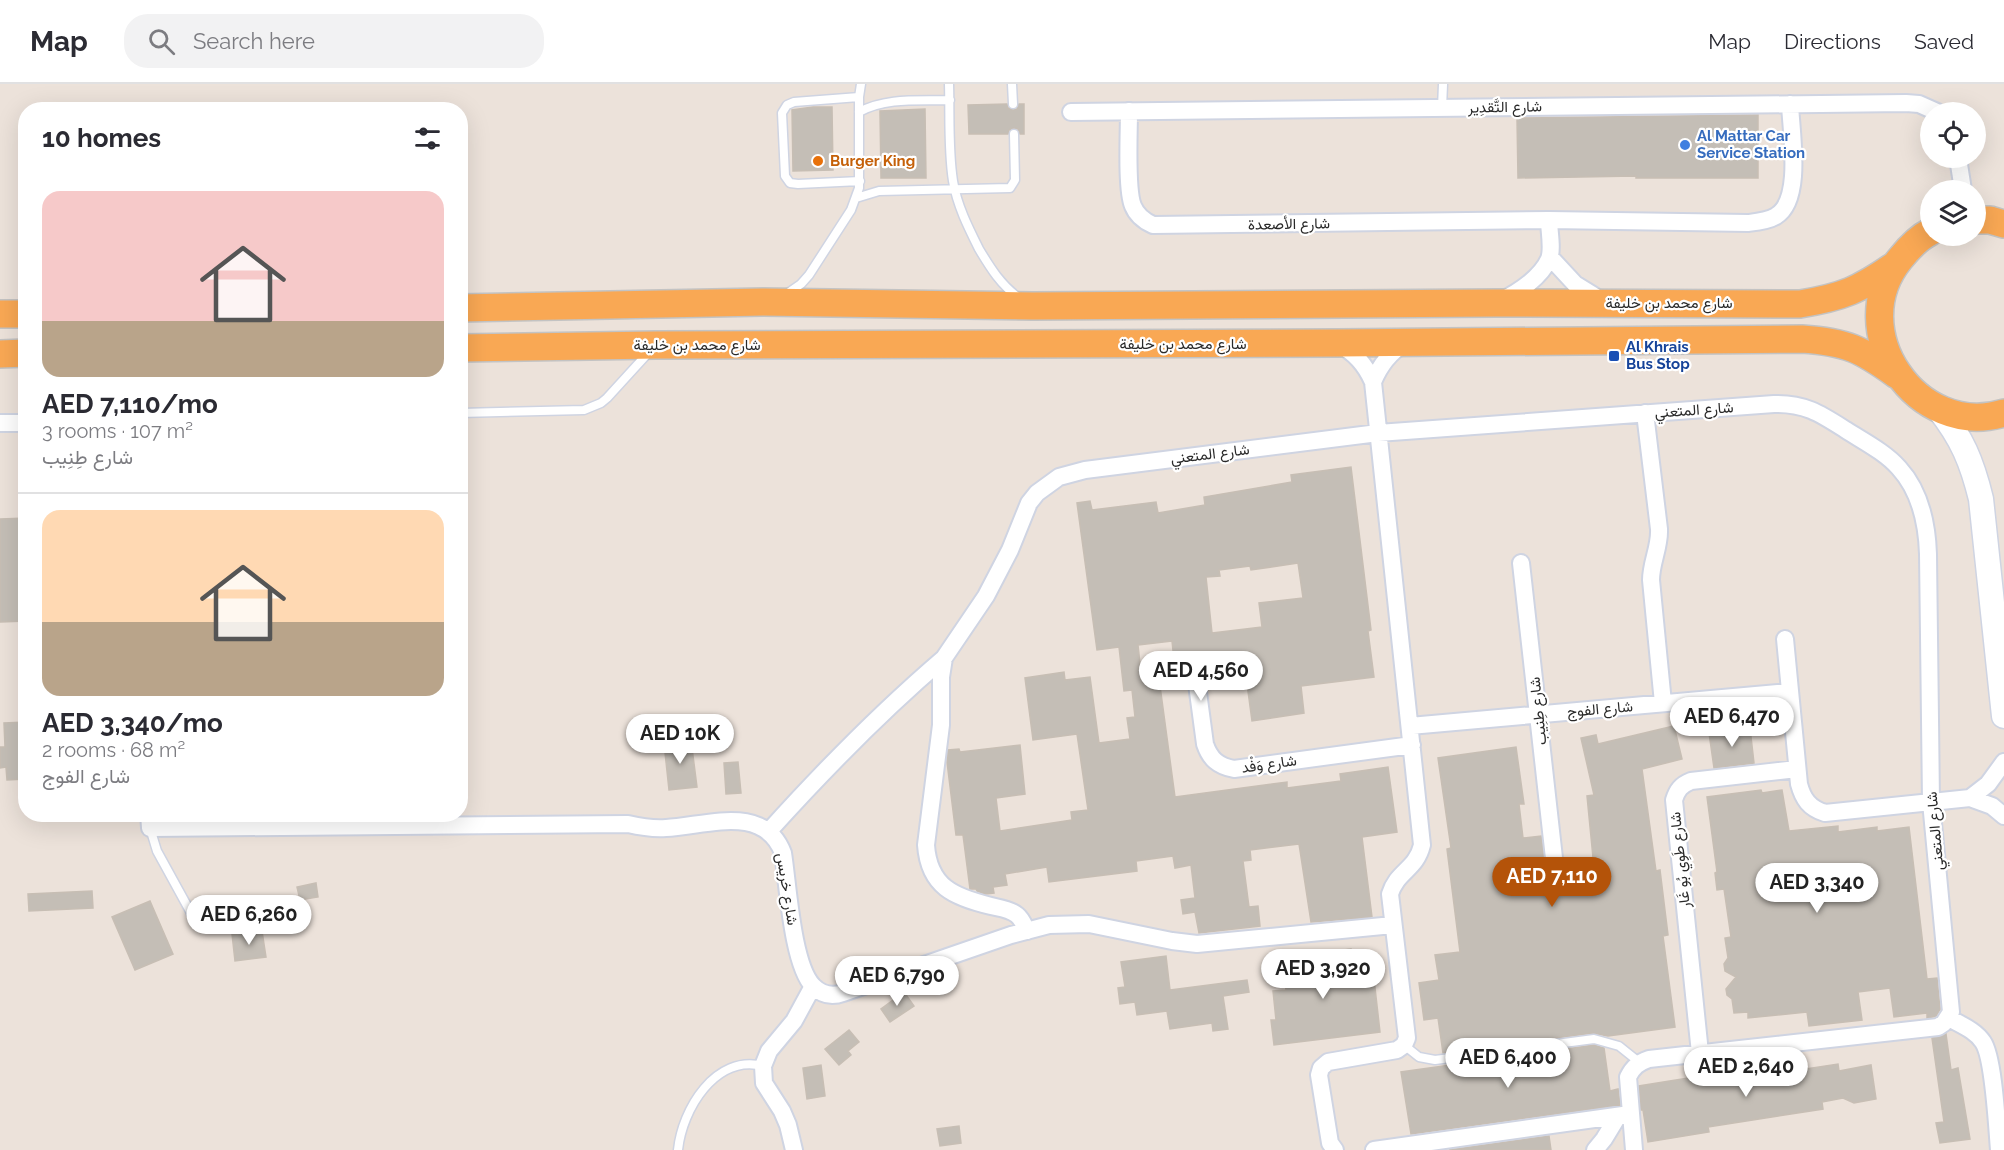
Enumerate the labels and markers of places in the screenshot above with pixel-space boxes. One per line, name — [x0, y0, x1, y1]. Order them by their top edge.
place label: Al Mattar Car Service Station — [1697, 127, 1805, 162]
marker: Al Mattar Car Service Station — [1678, 138, 1692, 152]
place label: Burger King — [830, 152, 915, 170]
marker: Burger King — [811, 154, 825, 168]
place label: Al Khrais Bus Stop — [1626, 338, 1690, 373]
marker: Al Khrais Bus Stop — [1607, 349, 1621, 363]
pin: AED 4,560 — [1132, 651, 1270, 702]
pin: AED 6,470 — [1663, 697, 1801, 748]
pin: AED 10K — [625, 714, 735, 765]
pin: AED 7,110 — [1483, 857, 1621, 908]
pin: AED 3,340 — [1748, 863, 1886, 914]
pin: AED 6,260 — [180, 895, 318, 946]
pin: AED 3,920 — [1254, 949, 1392, 1000]
pin: AED 6,790 — [828, 956, 966, 1007]
pin: AED 6,400 — [1439, 1038, 1577, 1089]
pin: AED 2,640 — [1677, 1047, 1815, 1098]

